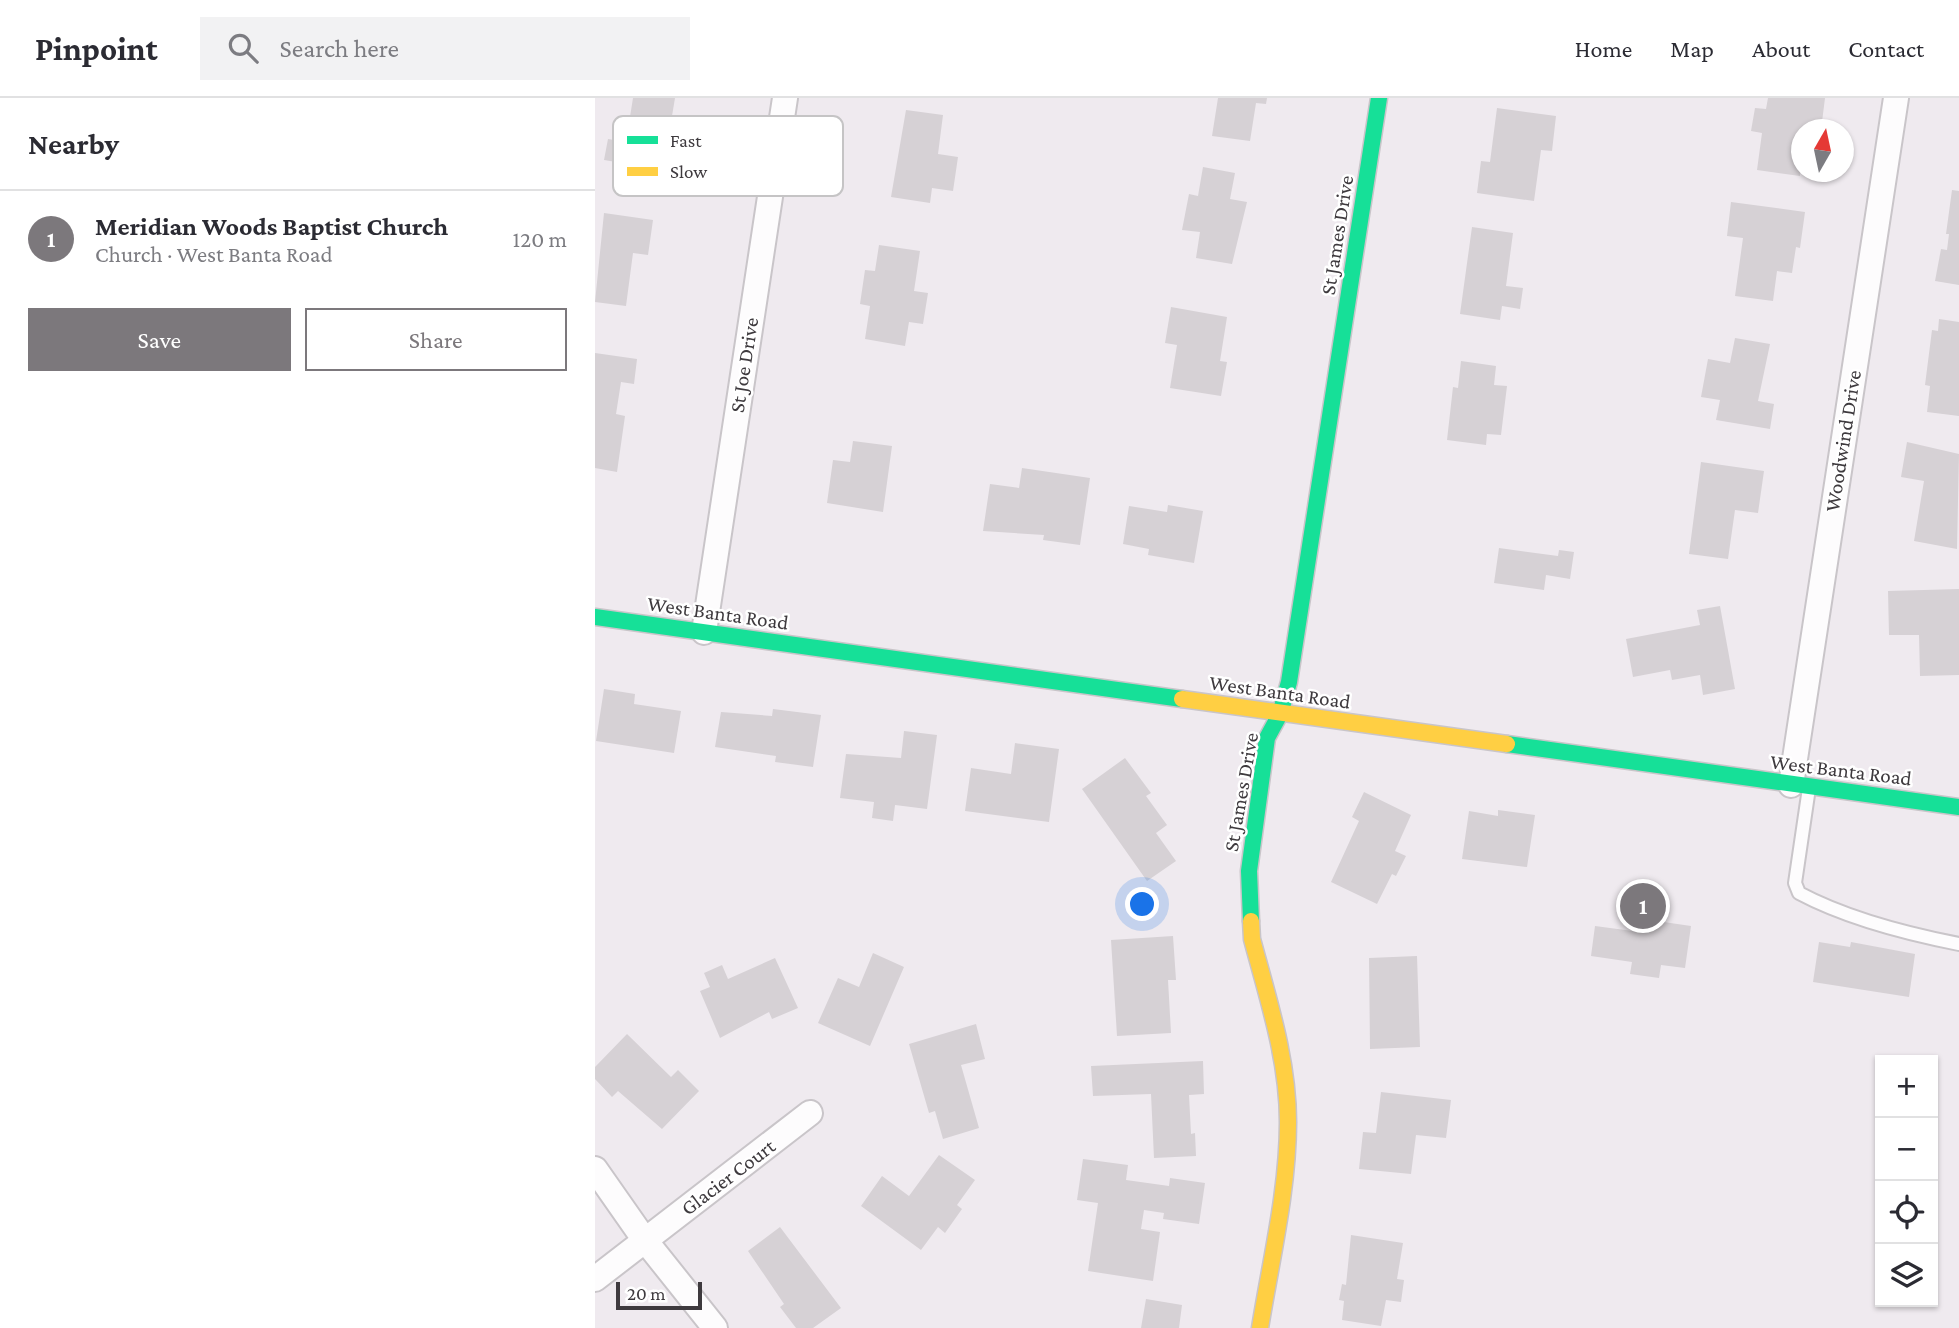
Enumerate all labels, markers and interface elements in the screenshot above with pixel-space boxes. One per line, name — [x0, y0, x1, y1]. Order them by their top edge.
search box — [200, 17, 690, 80]
icon: search — [224, 29, 262, 67]
text: Pinpoint — [35, 30, 158, 67]
text: Search here — [280, 34, 399, 63]
text: Home — [1575, 35, 1632, 62]
text: Map — [1670, 35, 1714, 62]
text: About — [1752, 35, 1810, 62]
text: Contact — [1848, 35, 1924, 62]
legend — [613, 116, 843, 196]
north arrow — [1791, 119, 1854, 182]
text: Nearby — [28, 127, 119, 160]
text: Fast — [670, 130, 702, 151]
text: Slow — [670, 161, 707, 182]
street label: St James Drive — [1316, 174, 1358, 296]
text: Meridian Woods Baptist Church — [95, 212, 448, 241]
text: 1 — [47, 226, 55, 252]
text: 120 m — [513, 226, 567, 252]
text: Church · West Banta Road — [95, 241, 333, 267]
button: Save — [28, 308, 291, 371]
button: Share — [305, 308, 567, 371]
street label: St Joe Drive — [725, 316, 763, 414]
street label: Woodwind Drive — [1820, 368, 1866, 514]
street label: West Banta Road — [646, 591, 790, 635]
street label: West Banta Road — [1208, 670, 1352, 714]
street label: St James Drive — [1219, 731, 1263, 853]
street label: West Banta Road — [1769, 749, 1913, 791]
pin: 1 — [1620, 880, 1666, 932]
your location — [1125, 887, 1159, 921]
map controls — [1875, 1055, 1938, 1307]
button: + — [1875, 1055, 1938, 1118]
button: − — [1875, 1118, 1938, 1181]
street label: Glacier Court — [676, 1133, 781, 1220]
button: locate — [1875, 1181, 1938, 1244]
button: layers — [1875, 1244, 1938, 1307]
scale bar — [616, 1279, 702, 1311]
text: 20 m — [627, 1283, 666, 1304]

